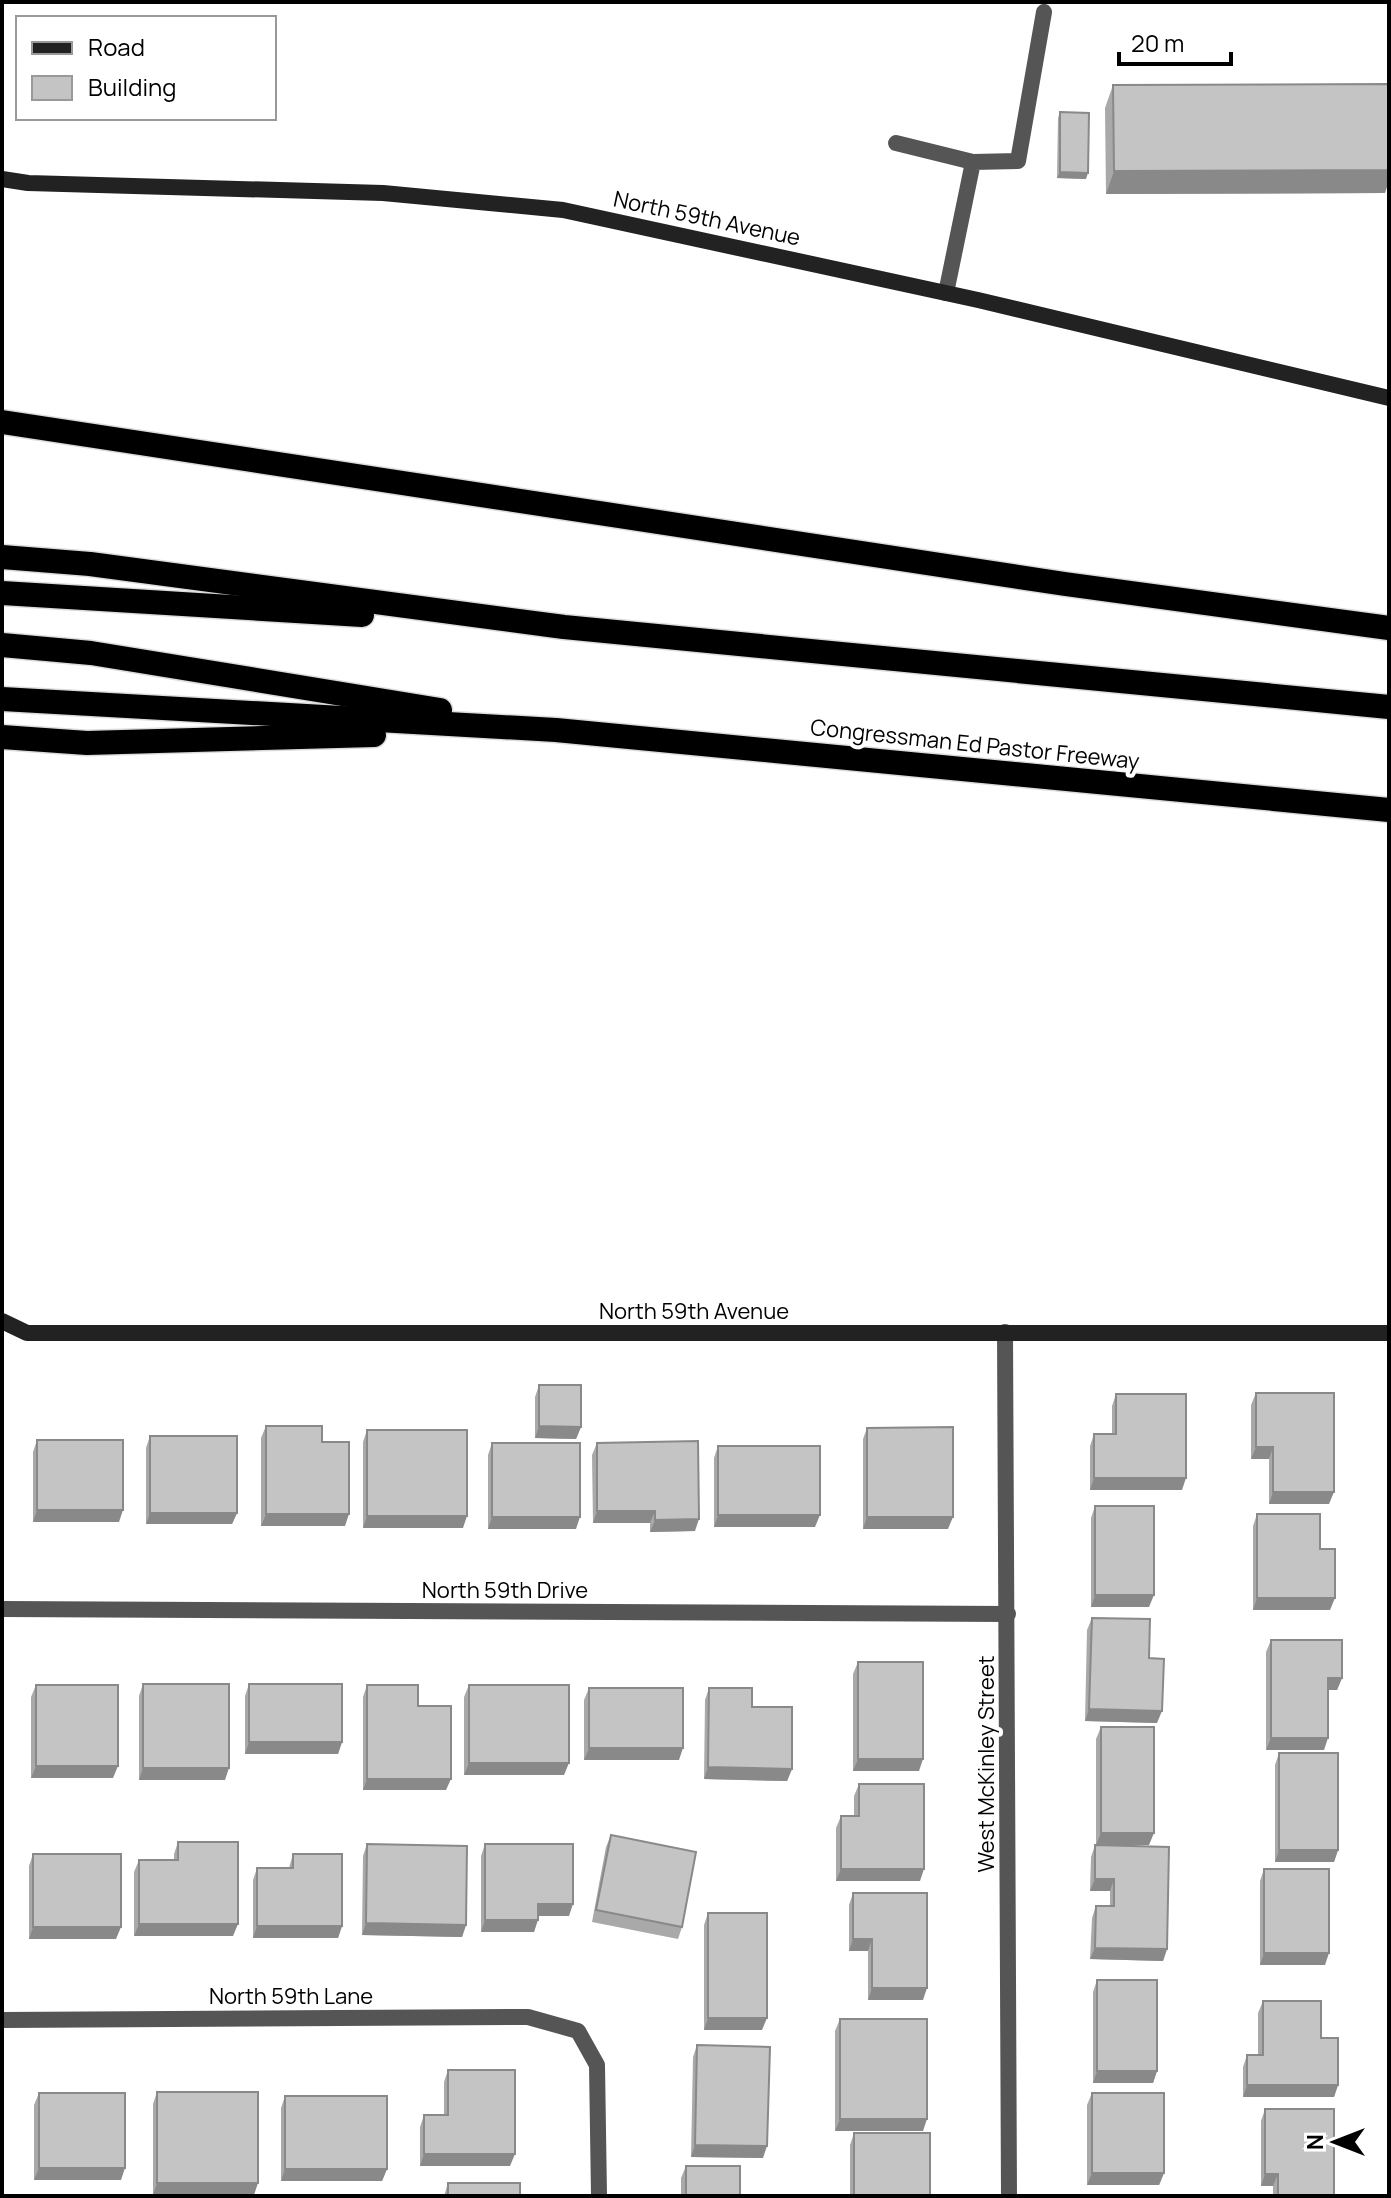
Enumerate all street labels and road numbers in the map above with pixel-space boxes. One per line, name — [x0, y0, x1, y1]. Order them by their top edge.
street label: North 59th Avenue — [611, 184, 803, 252]
street label: Congressman Ed Pastor Freeway — [809, 712, 1141, 776]
street label: North 59th Avenue — [599, 1296, 789, 1326]
street label: North 59th Drive — [422, 1575, 588, 1605]
street label: West McKinley Street — [971, 1655, 1001, 1873]
street label: North 59th Lane — [209, 1981, 373, 2011]

